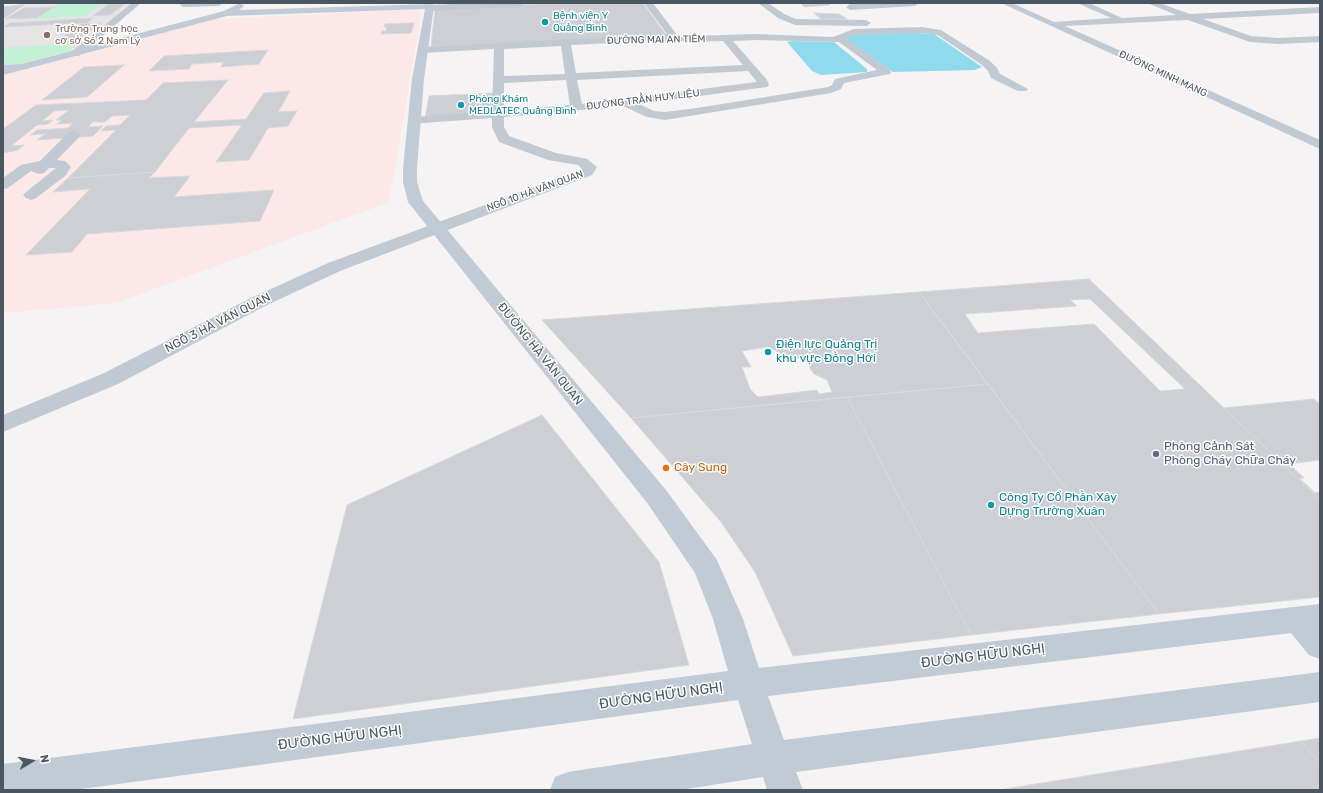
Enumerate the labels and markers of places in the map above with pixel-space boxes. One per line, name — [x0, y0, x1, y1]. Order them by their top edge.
place label: Bệnh viện Y Quảng Bình — [553, 10, 608, 34]
marker: Bệnh viện Y Quảng Bình — [540, 17, 550, 27]
place label: Trường Trung học cơ sở Số 2 Nam Lý — [55, 23, 140, 46]
marker: Trường Trung học cơ sở Số 2 Nam Lý — [42, 30, 52, 40]
place label: Phòng Khám MEDLATEC Quảng Bình — [469, 93, 576, 116]
marker: Phòng Khám MEDLATEC Quảng Bình — [456, 100, 466, 110]
place label: Điện lực Quảng Trị khu vực Đồng Hới — [776, 338, 877, 366]
marker: Điện lực Quảng Trị khu vực Đồng Hới — [763, 347, 773, 357]
place label: Phòng Cảnh Sát Phòng Cháy Chữa Cháy — [1164, 440, 1296, 468]
marker: Phòng Cảnh Sát Phòng Cháy Chữa Cháy — [1151, 449, 1161, 459]
place label: Cây Sung — [674, 461, 727, 475]
marker: Cây Sung — [661, 463, 671, 473]
place label: Công Ty Cổ Phần Xây Dựng Trường Xuân — [999, 491, 1117, 519]
marker: Công Ty Cổ Phần Xây Dựng Trường Xuân — [986, 500, 996, 510]

